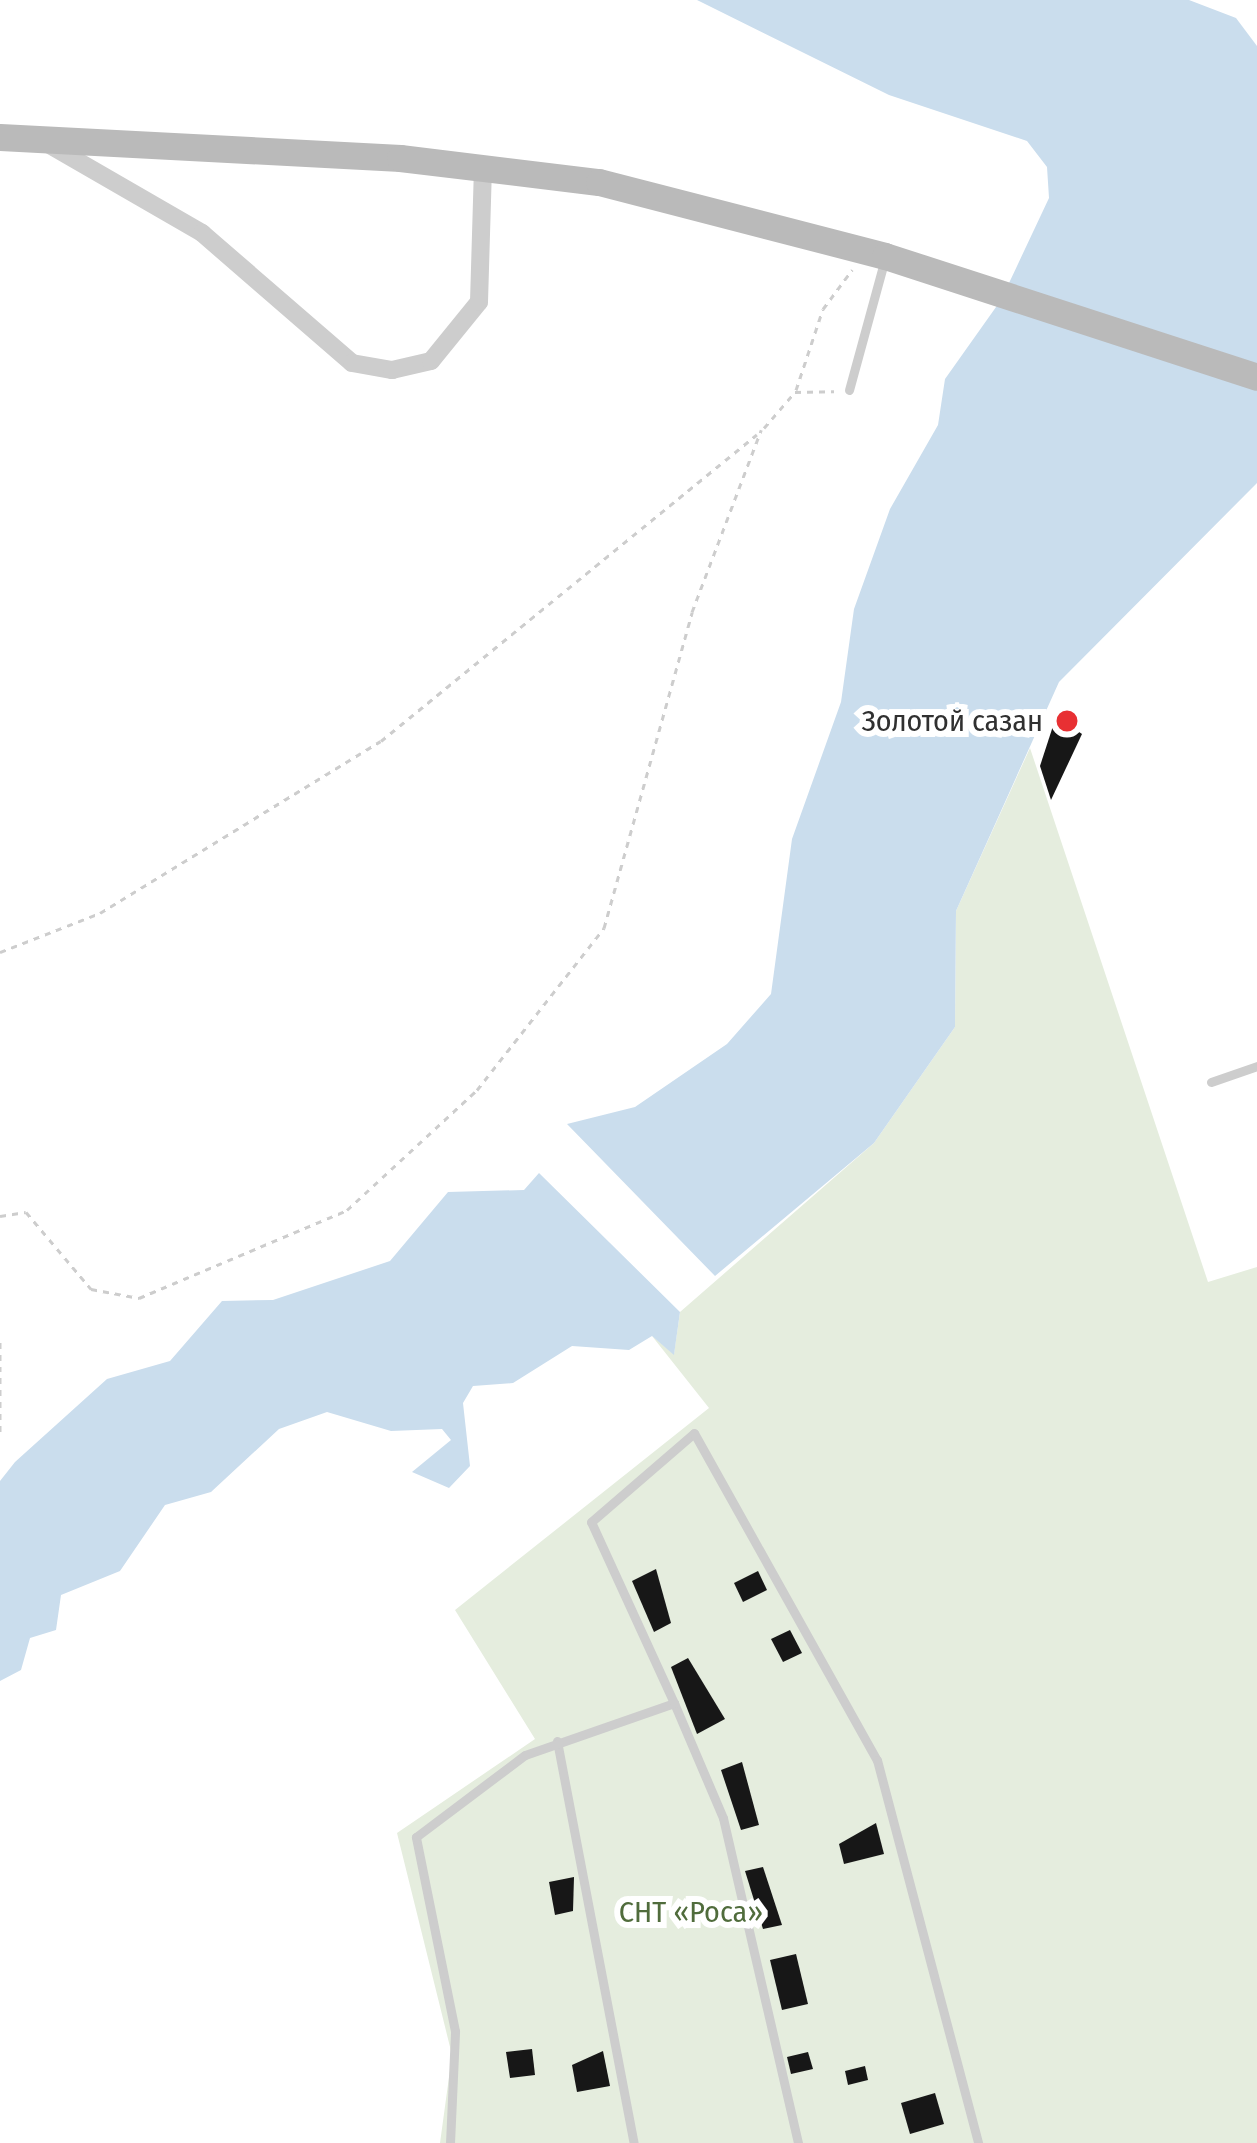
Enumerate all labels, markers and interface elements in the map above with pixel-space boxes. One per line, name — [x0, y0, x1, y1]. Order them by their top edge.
place label: Золотой сазан — [861, 703, 1043, 739]
marker: Золотой сазан — [1054, 708, 1080, 734]
park label: СНТ «Роса» — [619, 1894, 763, 1930]

